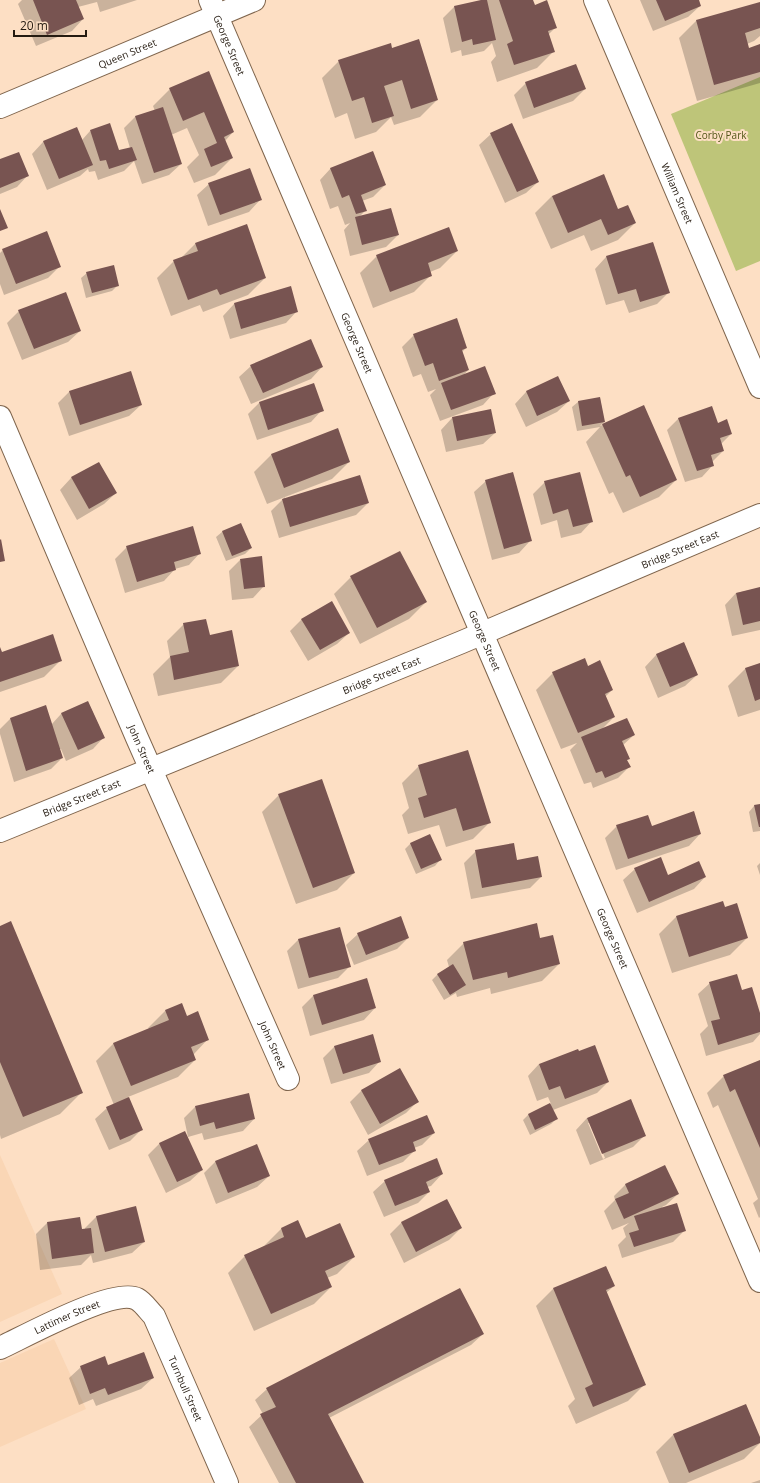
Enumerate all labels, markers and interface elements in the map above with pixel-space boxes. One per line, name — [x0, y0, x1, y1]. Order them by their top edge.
scale bar — [14, 12, 86, 38]
street label: George Street — [210, 13, 249, 78]
text: 20 m — [20, 17, 48, 34]
street label: Queen Street — [96, 35, 159, 72]
park label: Corby Park — [695, 128, 747, 142]
street label: William Street — [658, 161, 697, 226]
street label: George Street — [338, 310, 377, 376]
street label: Bridge Street East — [639, 526, 721, 572]
street label: George Street — [466, 608, 504, 673]
street label: Bridge Street East — [340, 653, 423, 697]
street label: John Street — [125, 722, 159, 776]
street label: Bridge Street East — [40, 775, 123, 820]
street label: George Street — [594, 906, 632, 971]
street label: John Street — [256, 1018, 290, 1072]
street label: Lattimer Street — [32, 1296, 102, 1337]
street label: Turnbull Street — [165, 1354, 206, 1424]

